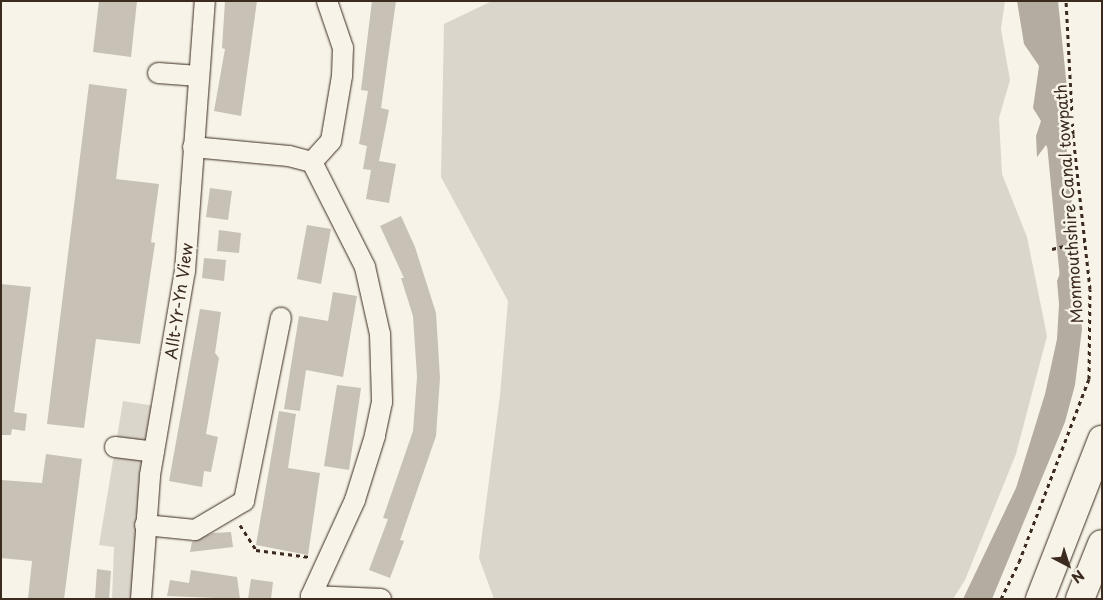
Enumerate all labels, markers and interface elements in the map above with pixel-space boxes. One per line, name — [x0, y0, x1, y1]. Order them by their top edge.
street label: Monmouthshire Canal towpath — [1050, 84, 1086, 324]
street label: Allt-Yr-Yn View — [160, 242, 196, 360]
north arrow — [1043, 540, 1093, 590]
text: N — [1067, 565, 1089, 588]

